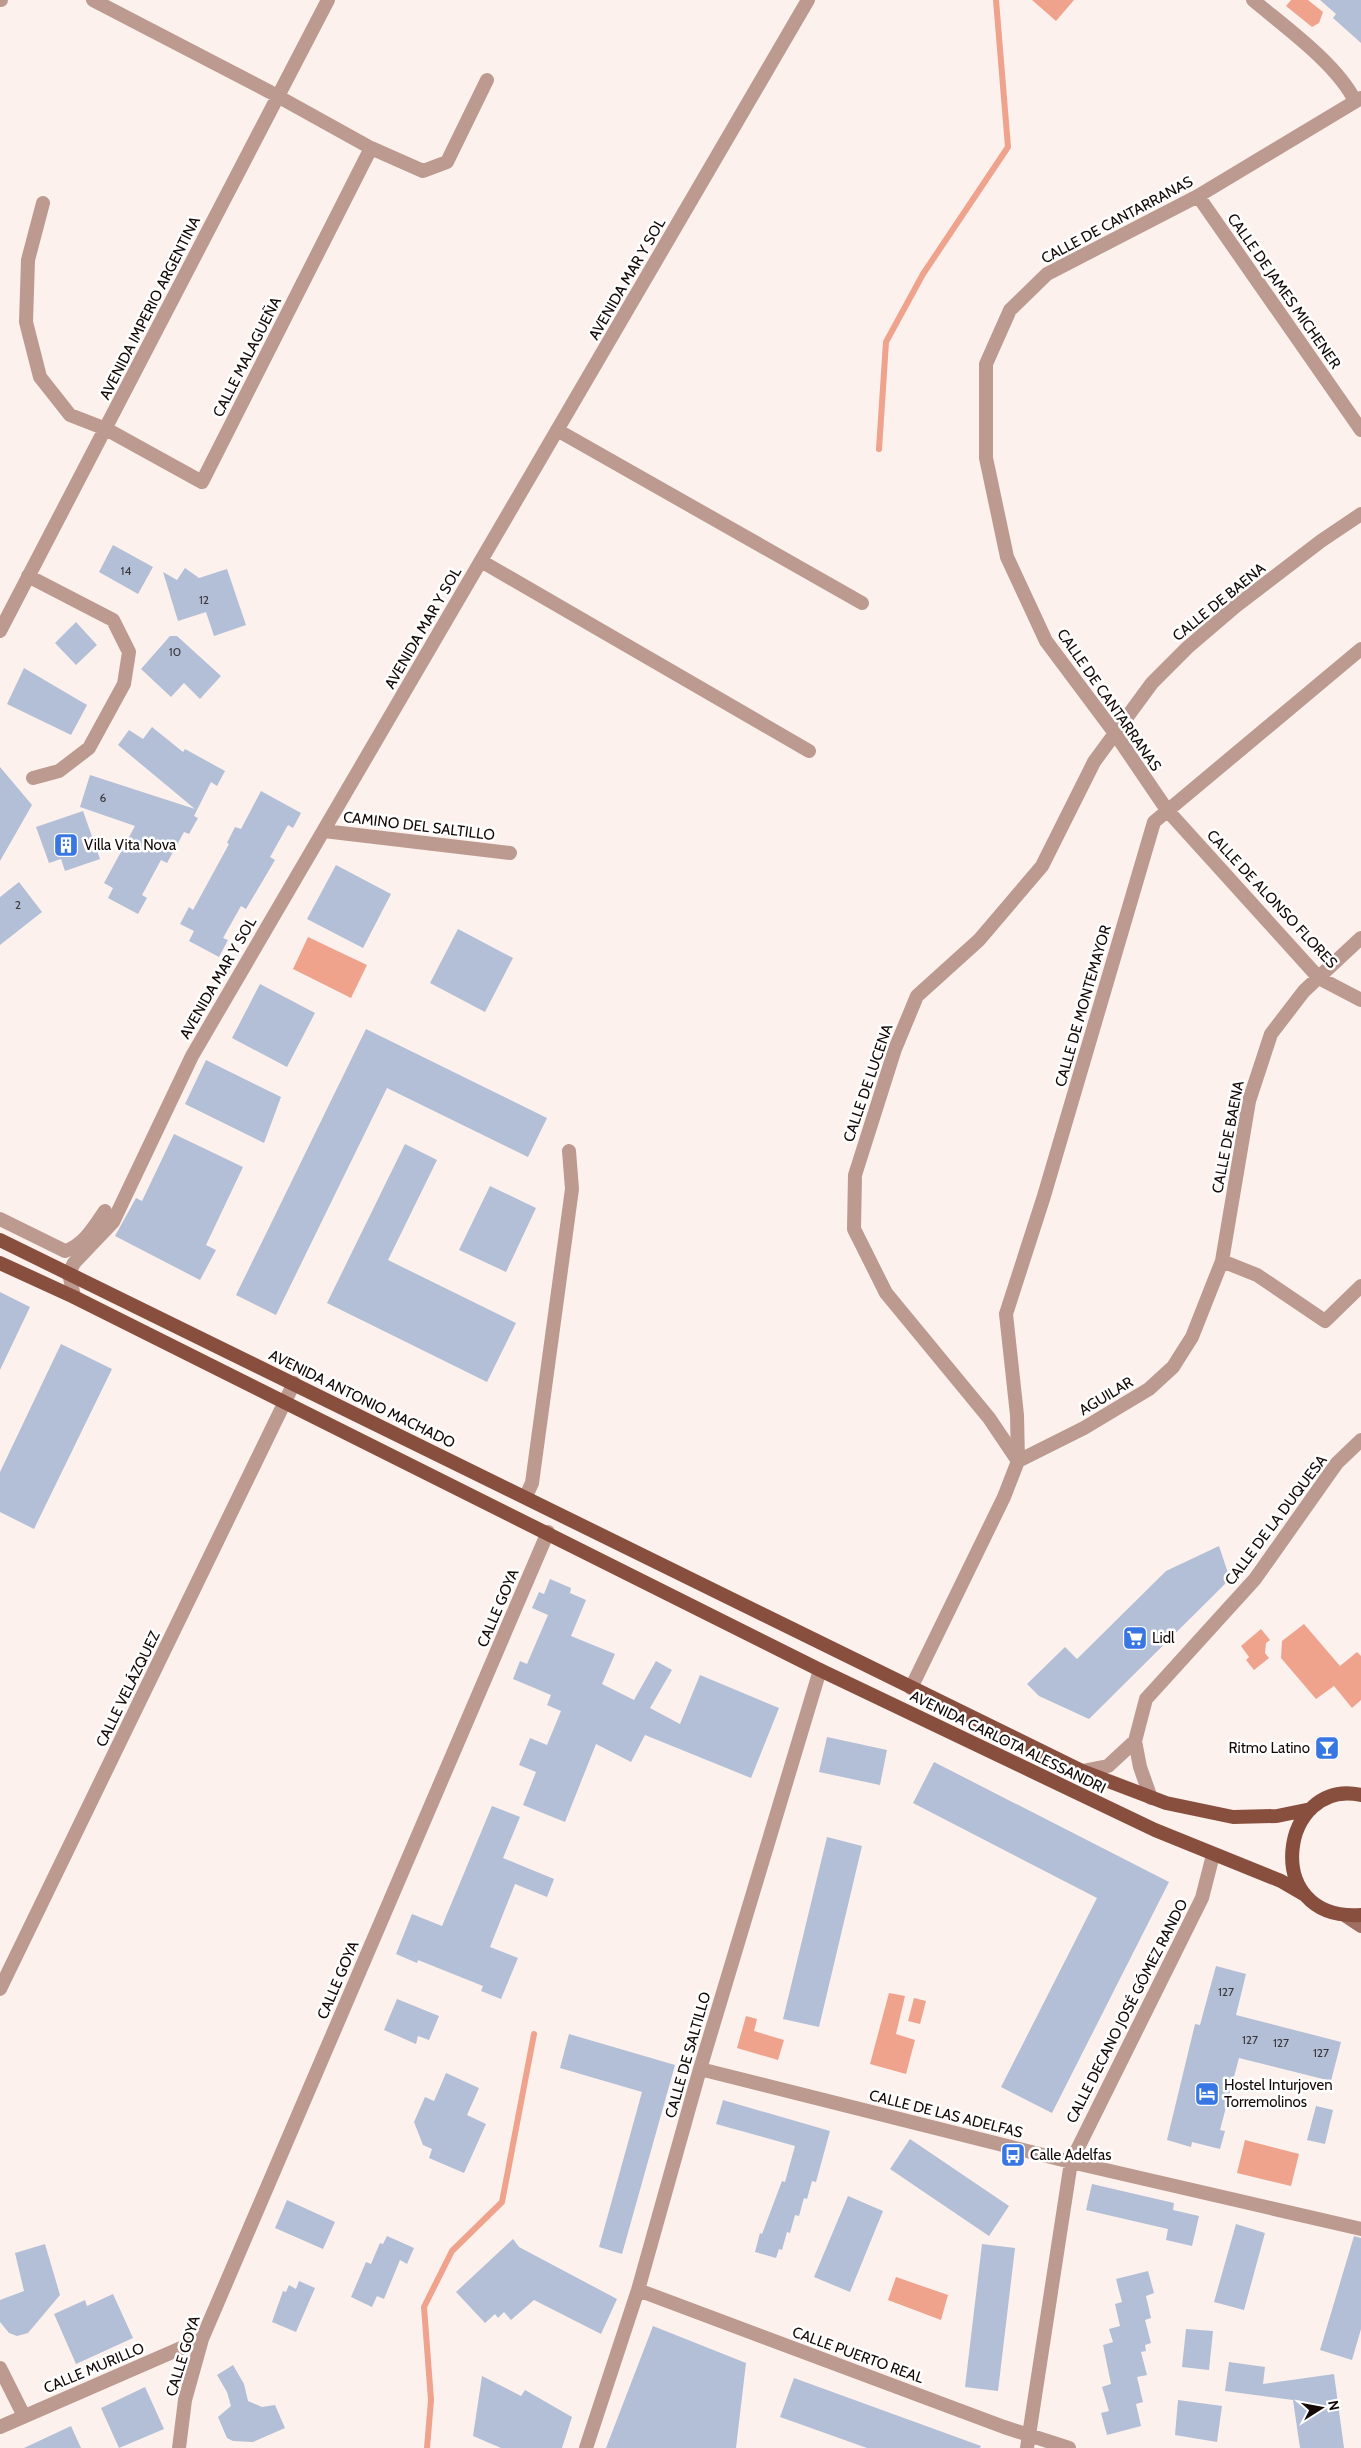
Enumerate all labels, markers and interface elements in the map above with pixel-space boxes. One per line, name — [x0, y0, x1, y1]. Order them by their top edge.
street label: CALLE DE CANTARRANAS — [1038, 172, 1196, 268]
street label: CALLE DE JAMES MICHENER — [1223, 210, 1345, 372]
street label: AVENIDA IMPERIO ARGENTINA — [96, 213, 204, 403]
street label: AVENIDA MAR Y SOL — [585, 215, 669, 343]
street label: CALLE MALAGUEÑA — [209, 293, 285, 420]
street label: CALLE DE BAENA — [1169, 559, 1270, 645]
house number: 14 — [121, 563, 131, 578]
street label: AVENIDA MAR Y SOL — [381, 564, 465, 692]
house number: 12 — [199, 592, 209, 607]
street label: CALLE DE CANTARRANAS — [1053, 626, 1165, 775]
house number: 10 — [169, 644, 181, 659]
house number: 6 — [100, 790, 107, 805]
street label: CAMINO DEL SALTILLO — [342, 808, 496, 844]
street label: CALLE DE ALONSO FLORES — [1203, 826, 1341, 972]
building icon: Villa Vita Nova — [53, 832, 79, 858]
place label: Villa Vita Nova — [84, 836, 177, 854]
house number: 2 — [15, 897, 21, 912]
street label: AVENIDA MAR Y SOL — [176, 914, 260, 1042]
street label: CALLE DE MONTEMAYOR — [1051, 923, 1115, 1089]
street label: CALLE DE LUCENA — [839, 1021, 897, 1144]
street label: CALLE DE BAENA — [1208, 1079, 1248, 1195]
street label: AVENIDA ANTONIO MACHADO — [266, 1346, 458, 1452]
street label: AGUILAR — [1076, 1373, 1136, 1419]
street label: CALLE DE LA DUQUESA — [1221, 1451, 1331, 1589]
street label: CALLE GOYA — [473, 1565, 523, 1650]
supermarket icon: Lidl — [1122, 1625, 1148, 1651]
street label: CALLE VELÁZQUEZ — [91, 1627, 164, 1750]
place label: Lidl — [1152, 1629, 1175, 1647]
street label: AVENIDA CARLOTA ALESSANDRI — [907, 1687, 1109, 1797]
bar icon: Ritmo Latino — [1314, 1735, 1340, 1761]
place label: Ritmo Latino — [1229, 1739, 1310, 1757]
street label: CALLE DECANO JOSÉ GÓMEZ RANDO — [1062, 1896, 1192, 2126]
street label: CALLE GOYA — [313, 1937, 363, 2022]
house number: 127 — [1218, 1984, 1234, 1999]
street label: CALLE DE SALTILLO — [661, 1990, 715, 2120]
house number: 127 — [1242, 2032, 1258, 2047]
house number: 127 — [1273, 2035, 1289, 2050]
house number: 127 — [1313, 2045, 1329, 2060]
place label: Hostel Inturjoven Torremolinos — [1224, 2076, 1333, 2111]
hotel icon: Hostel Inturjoven Torremolinos — [1194, 2081, 1220, 2107]
street label: CALLE DE LAS ADELFAS — [867, 2086, 1025, 2142]
bus stop icon: Calle Adelfas — [1000, 2142, 1026, 2168]
place label: Calle Adelfas — [1030, 2146, 1111, 2164]
street label: CALLE GOYA — [162, 2313, 204, 2398]
street label: CALLE PUERTO REAL — [790, 2323, 927, 2387]
street label: CALLE MURILLO — [41, 2339, 147, 2397]
north arrow — [1296, 2383, 1346, 2433]
text: N — [1324, 2399, 1344, 2412]

